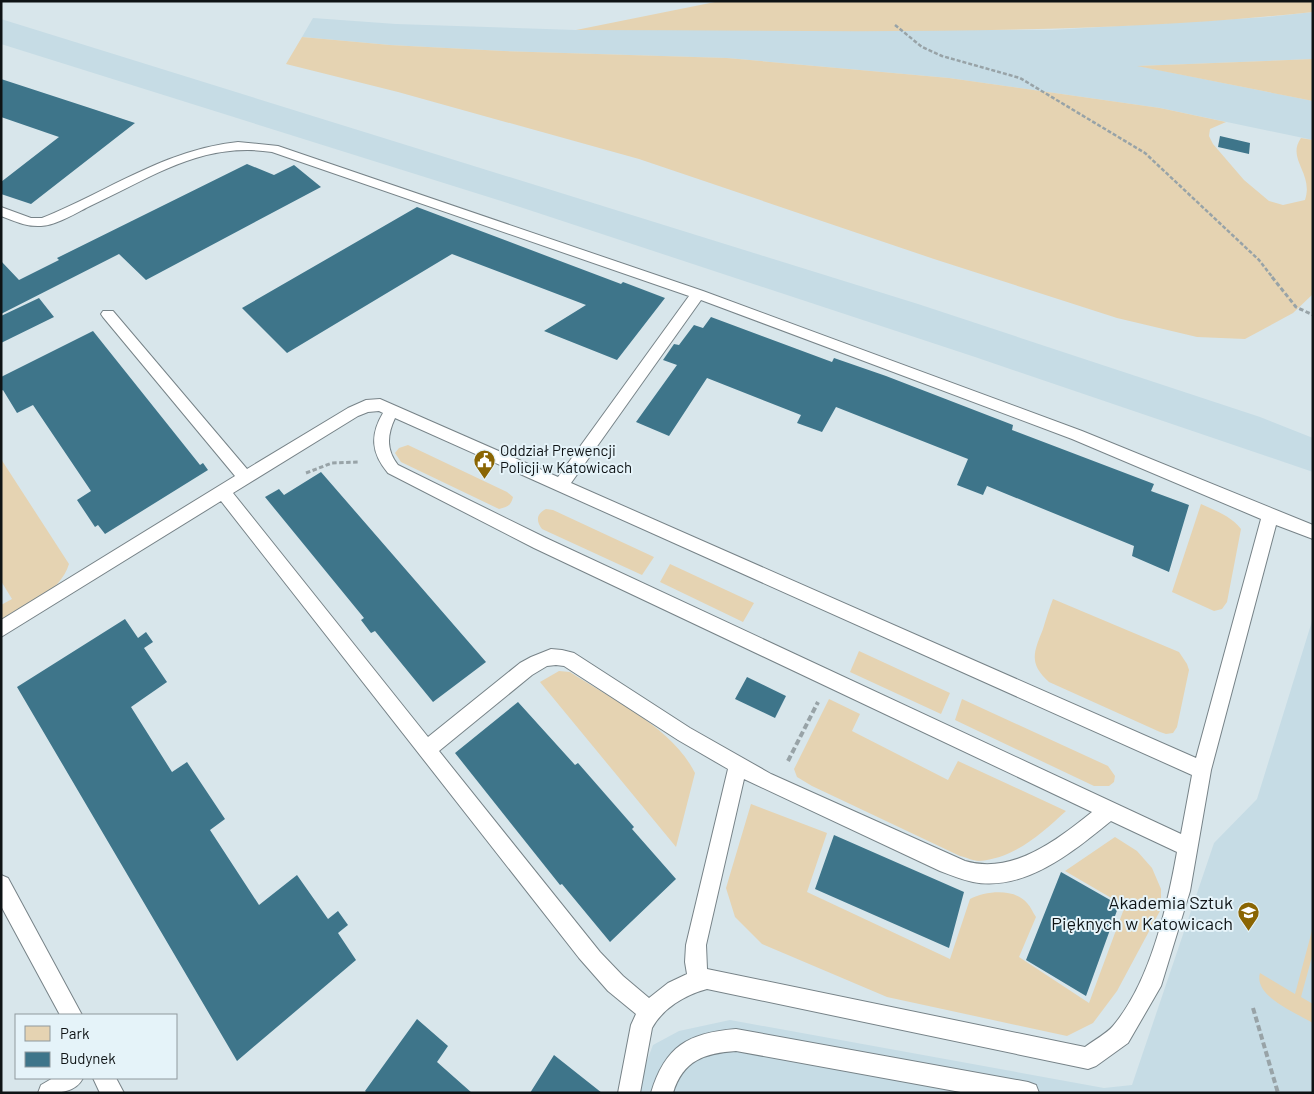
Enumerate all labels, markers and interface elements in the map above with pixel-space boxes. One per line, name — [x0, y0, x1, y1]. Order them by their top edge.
place label: Oddział Prewencji Policji w Katowicach — [500, 441, 632, 476]
public building icon: Oddział Prewencji Policji w Katowicach — [472, 448, 496, 479]
place label: Akademia Sztuk Pięknych w Katowicach — [1051, 891, 1233, 934]
school or university icon: Akademia Sztuk Pięknych w Katowicach — [1237, 901, 1261, 932]
legend — [15, 1014, 178, 1079]
text: Park — [60, 1024, 90, 1042]
text: Budynek — [60, 1049, 116, 1067]

